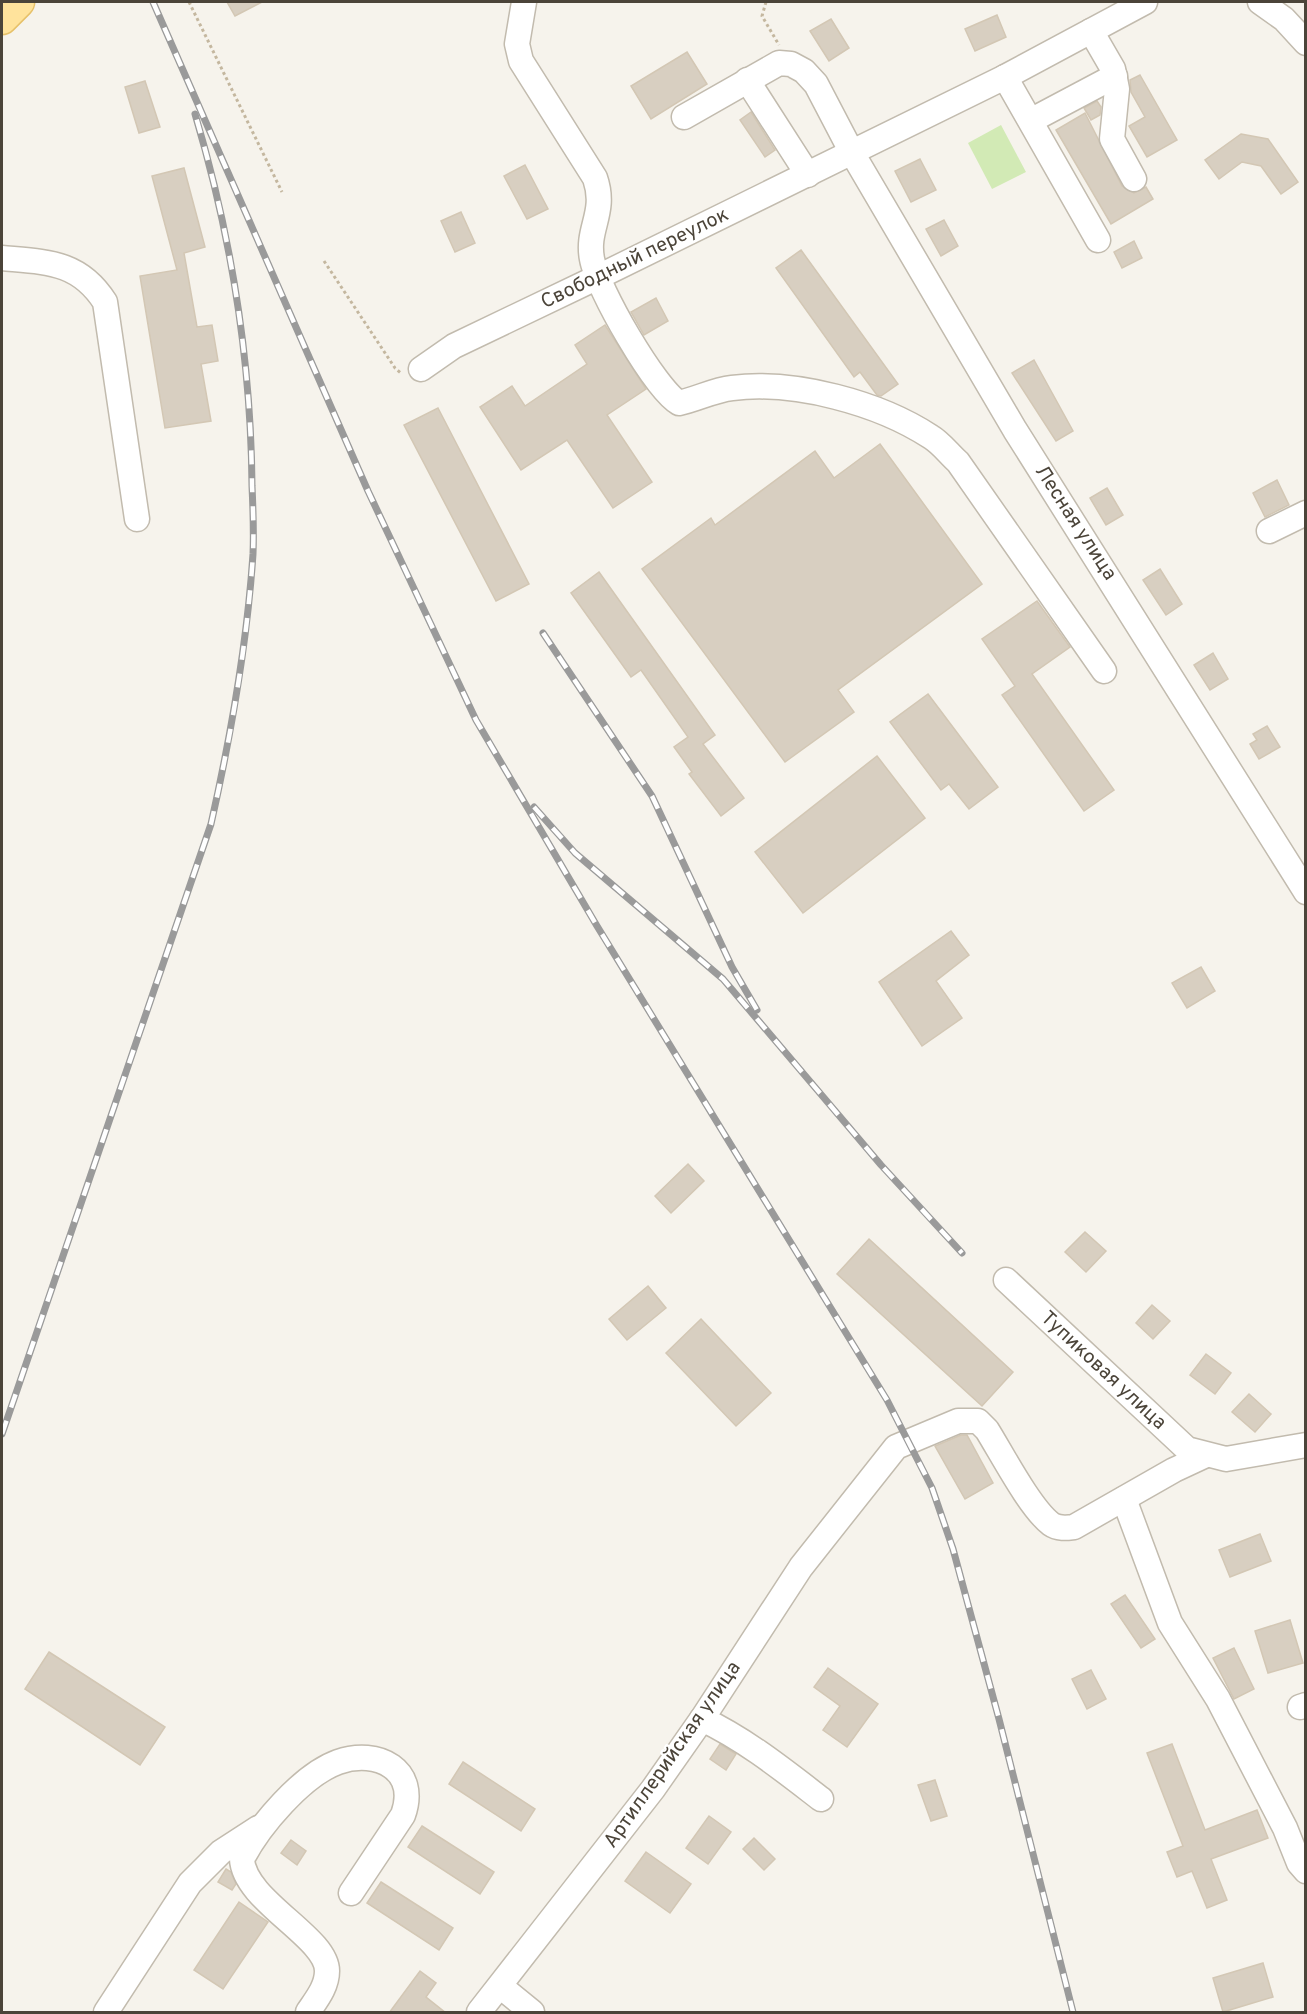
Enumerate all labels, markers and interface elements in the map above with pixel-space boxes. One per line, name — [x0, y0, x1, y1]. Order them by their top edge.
street label: Свободный переулок — [537, 202, 733, 316]
street label: Лесная улица — [1028, 460, 1122, 586]
street label: Тупиковая улица — [1035, 1306, 1171, 1436]
street label: Артиллерийская улица — [599, 1657, 747, 1853]

